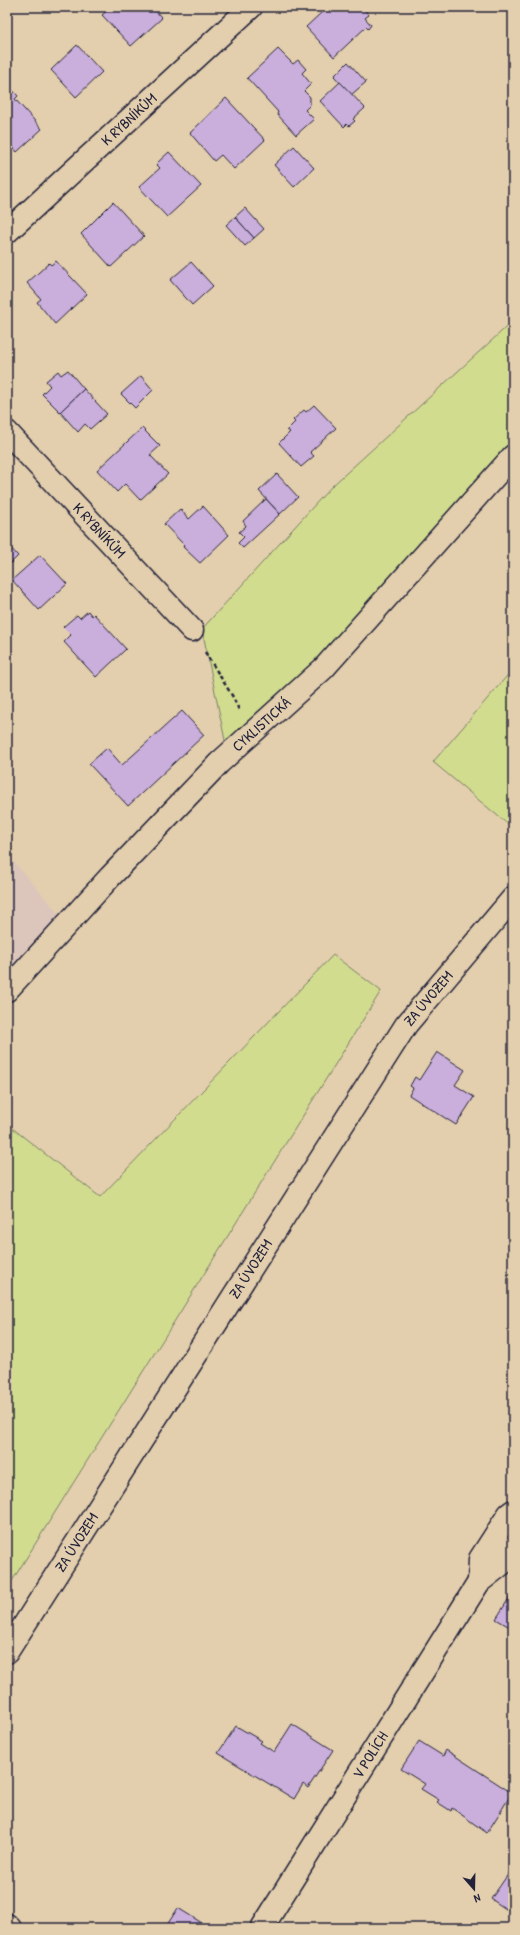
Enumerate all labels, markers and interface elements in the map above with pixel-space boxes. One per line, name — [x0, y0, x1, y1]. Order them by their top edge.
street label: K RYBNÍKŮM — [96, 88, 161, 150]
street label: K RYBNÍKŮM — [68, 498, 131, 563]
street label: CYKLISTICKÁ — [227, 691, 296, 756]
street label: ZA ÚVOZEM — [399, 966, 458, 1030]
street label: ZA ÚVOZEM — [224, 1235, 277, 1302]
street label: ZA ÚVOZEM — [50, 1508, 103, 1576]
street label: V POLÍCH — [347, 1727, 393, 1782]
north arrow — [454, 1869, 494, 1909]
text: N — [472, 1891, 483, 1906]

